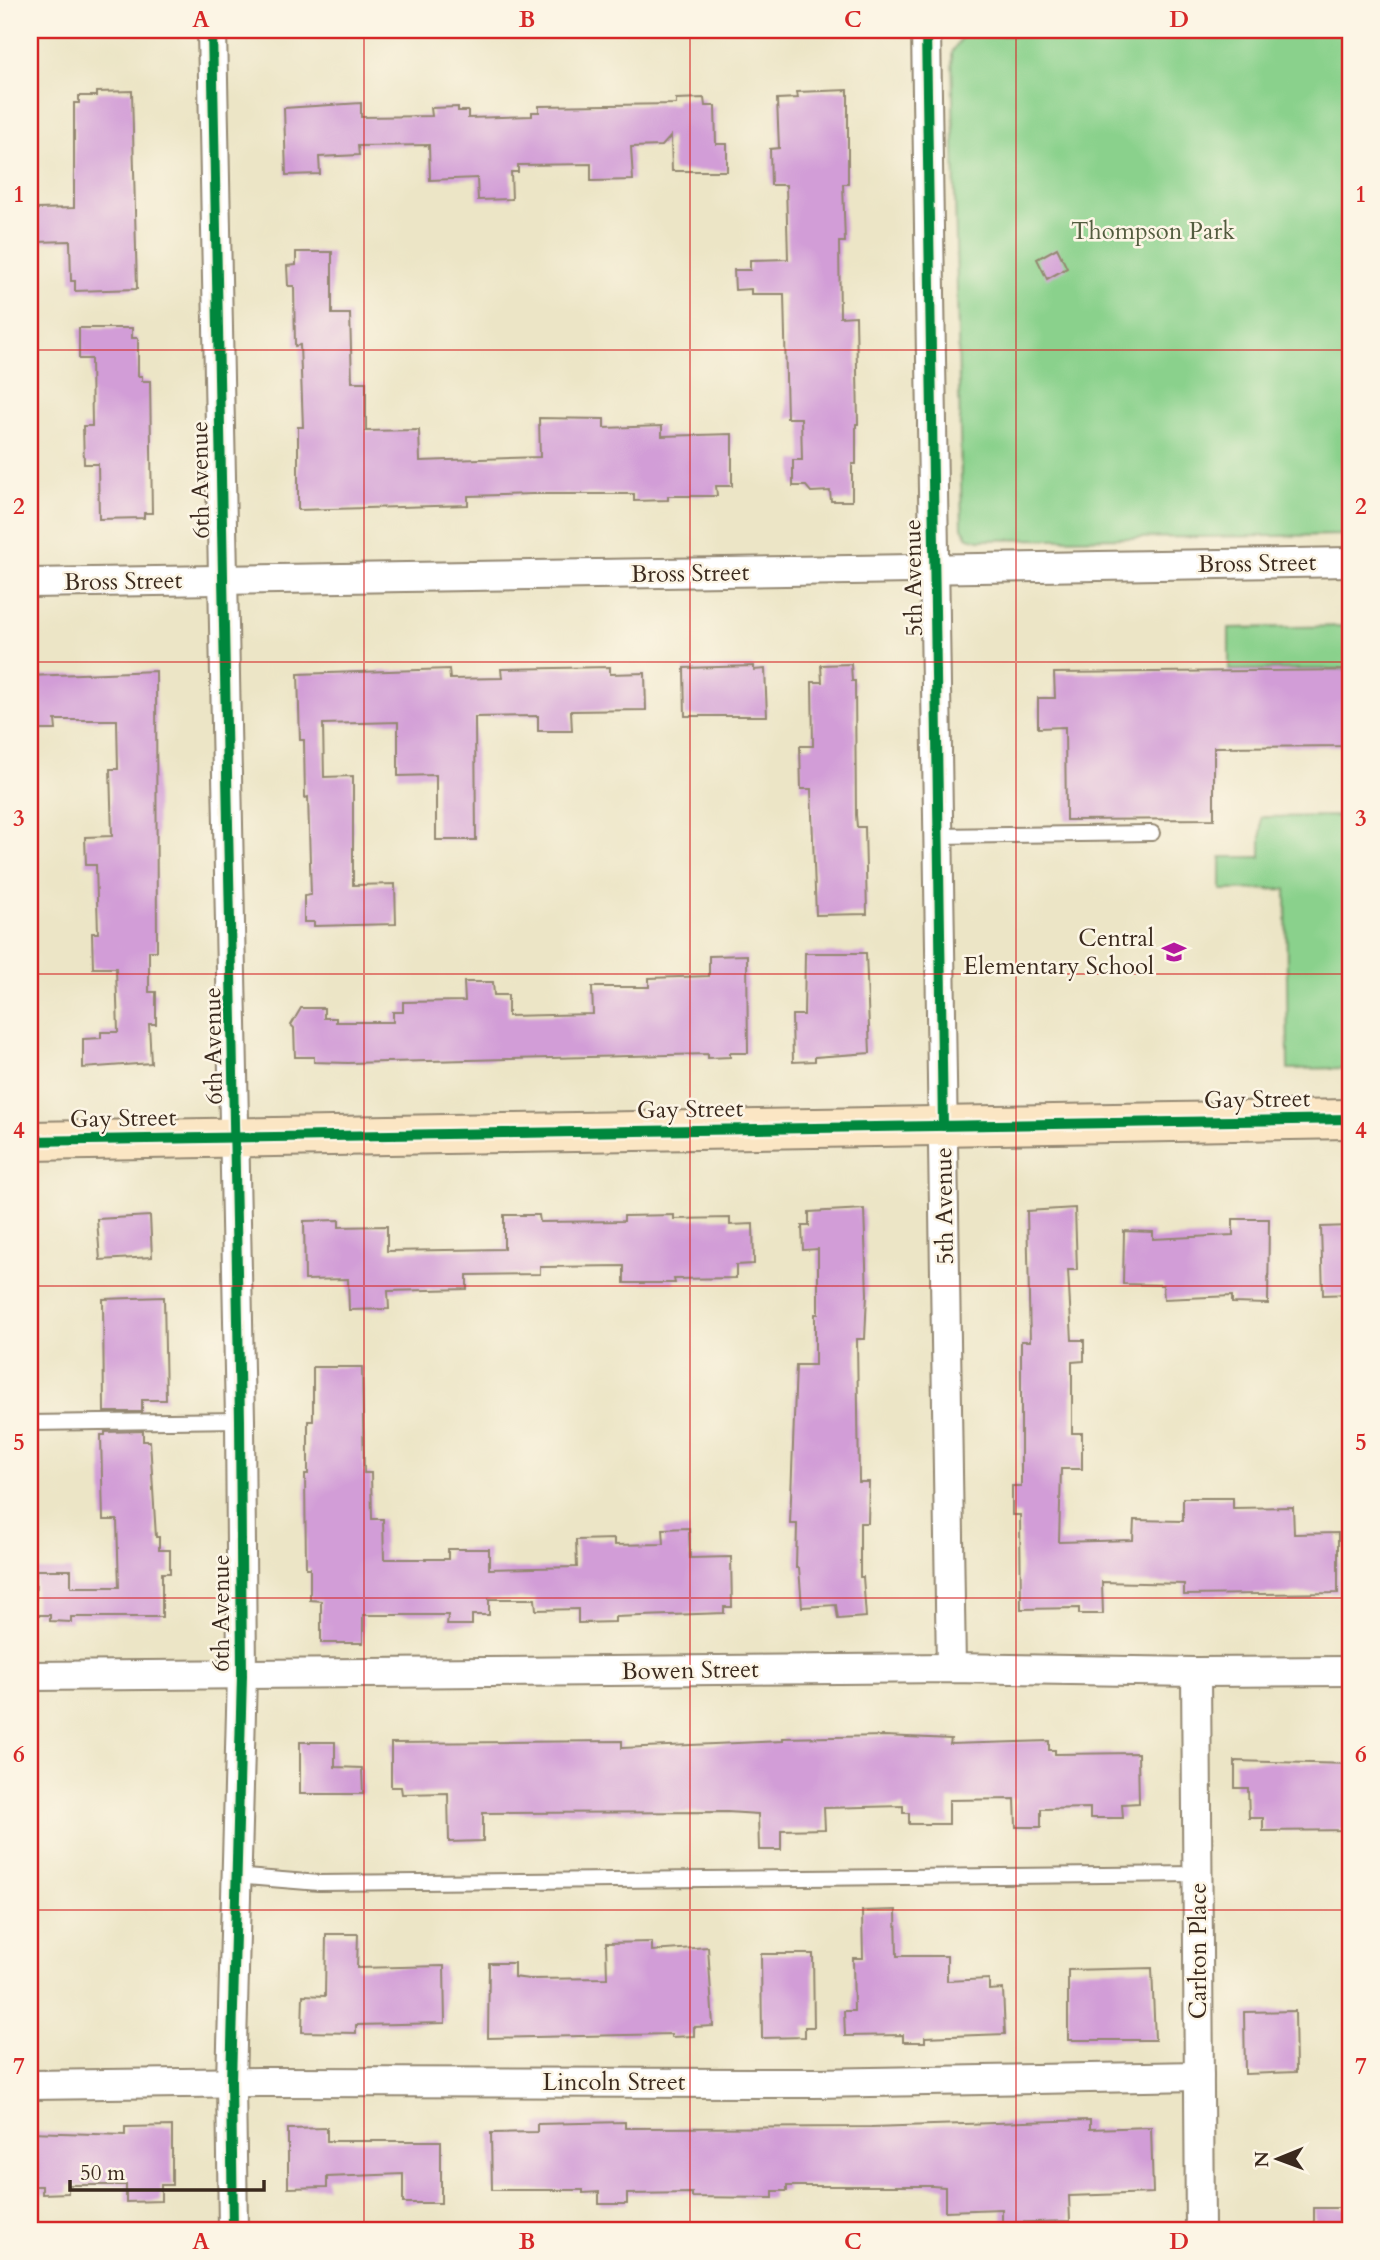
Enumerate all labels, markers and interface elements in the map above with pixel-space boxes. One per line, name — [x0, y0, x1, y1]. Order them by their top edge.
text: A — [192, 4, 210, 35]
text: B — [519, 4, 535, 35]
text: C — [844, 4, 862, 35]
text: D — [1169, 4, 1189, 35]
text: 1 — [13, 179, 25, 210]
text: 1 — [1355, 179, 1367, 210]
park label: Thompson Park — [1071, 215, 1235, 248]
street label: 6th Avenue — [183, 421, 218, 539]
text: 2 — [13, 491, 25, 522]
text: 2 — [1355, 491, 1367, 522]
street label: 5th Avenue — [896, 519, 931, 637]
street label: Bross Street — [1198, 546, 1317, 581]
street label: Bross Street — [631, 556, 750, 591]
street label: Bross Street — [64, 564, 183, 599]
text: 3 — [13, 803, 25, 834]
text: 3 — [1355, 803, 1367, 834]
place label: Central Elementary School — [963, 922, 1154, 983]
school or university icon: Central Elementary School — [1160, 938, 1188, 966]
street label: 6th Avenue — [196, 987, 231, 1105]
street label: Gay Street — [1204, 1082, 1311, 1117]
street label: Gay Street — [637, 1092, 744, 1127]
street label: Gay Street — [70, 1101, 177, 1136]
text: 4 — [13, 1115, 25, 1146]
text: 4 — [1355, 1115, 1367, 1146]
street label: 5th Avenue — [927, 1147, 962, 1265]
text: 5 — [13, 1427, 25, 1458]
text: 5 — [1355, 1427, 1367, 1458]
street label: 6th Avenue — [205, 1554, 238, 1672]
street label: Bowen Street — [621, 1653, 759, 1688]
text: 6 — [13, 1739, 25, 1770]
text: 6 — [1355, 1739, 1367, 1770]
street label: Carlton Place — [1182, 1883, 1215, 2019]
text: 7 — [13, 2051, 25, 2082]
text: 7 — [1355, 2051, 1367, 2082]
street label: Lincoln Street — [543, 2066, 686, 2099]
north arrow — [1244, 2124, 1314, 2194]
scale bar — [70, 2148, 264, 2192]
text: N — [1249, 2150, 1275, 2168]
text: 50 m — [80, 2159, 125, 2188]
text: A — [192, 2226, 210, 2257]
text: B — [519, 2226, 535, 2257]
text: C — [844, 2226, 862, 2257]
text: D — [1169, 2226, 1189, 2257]

